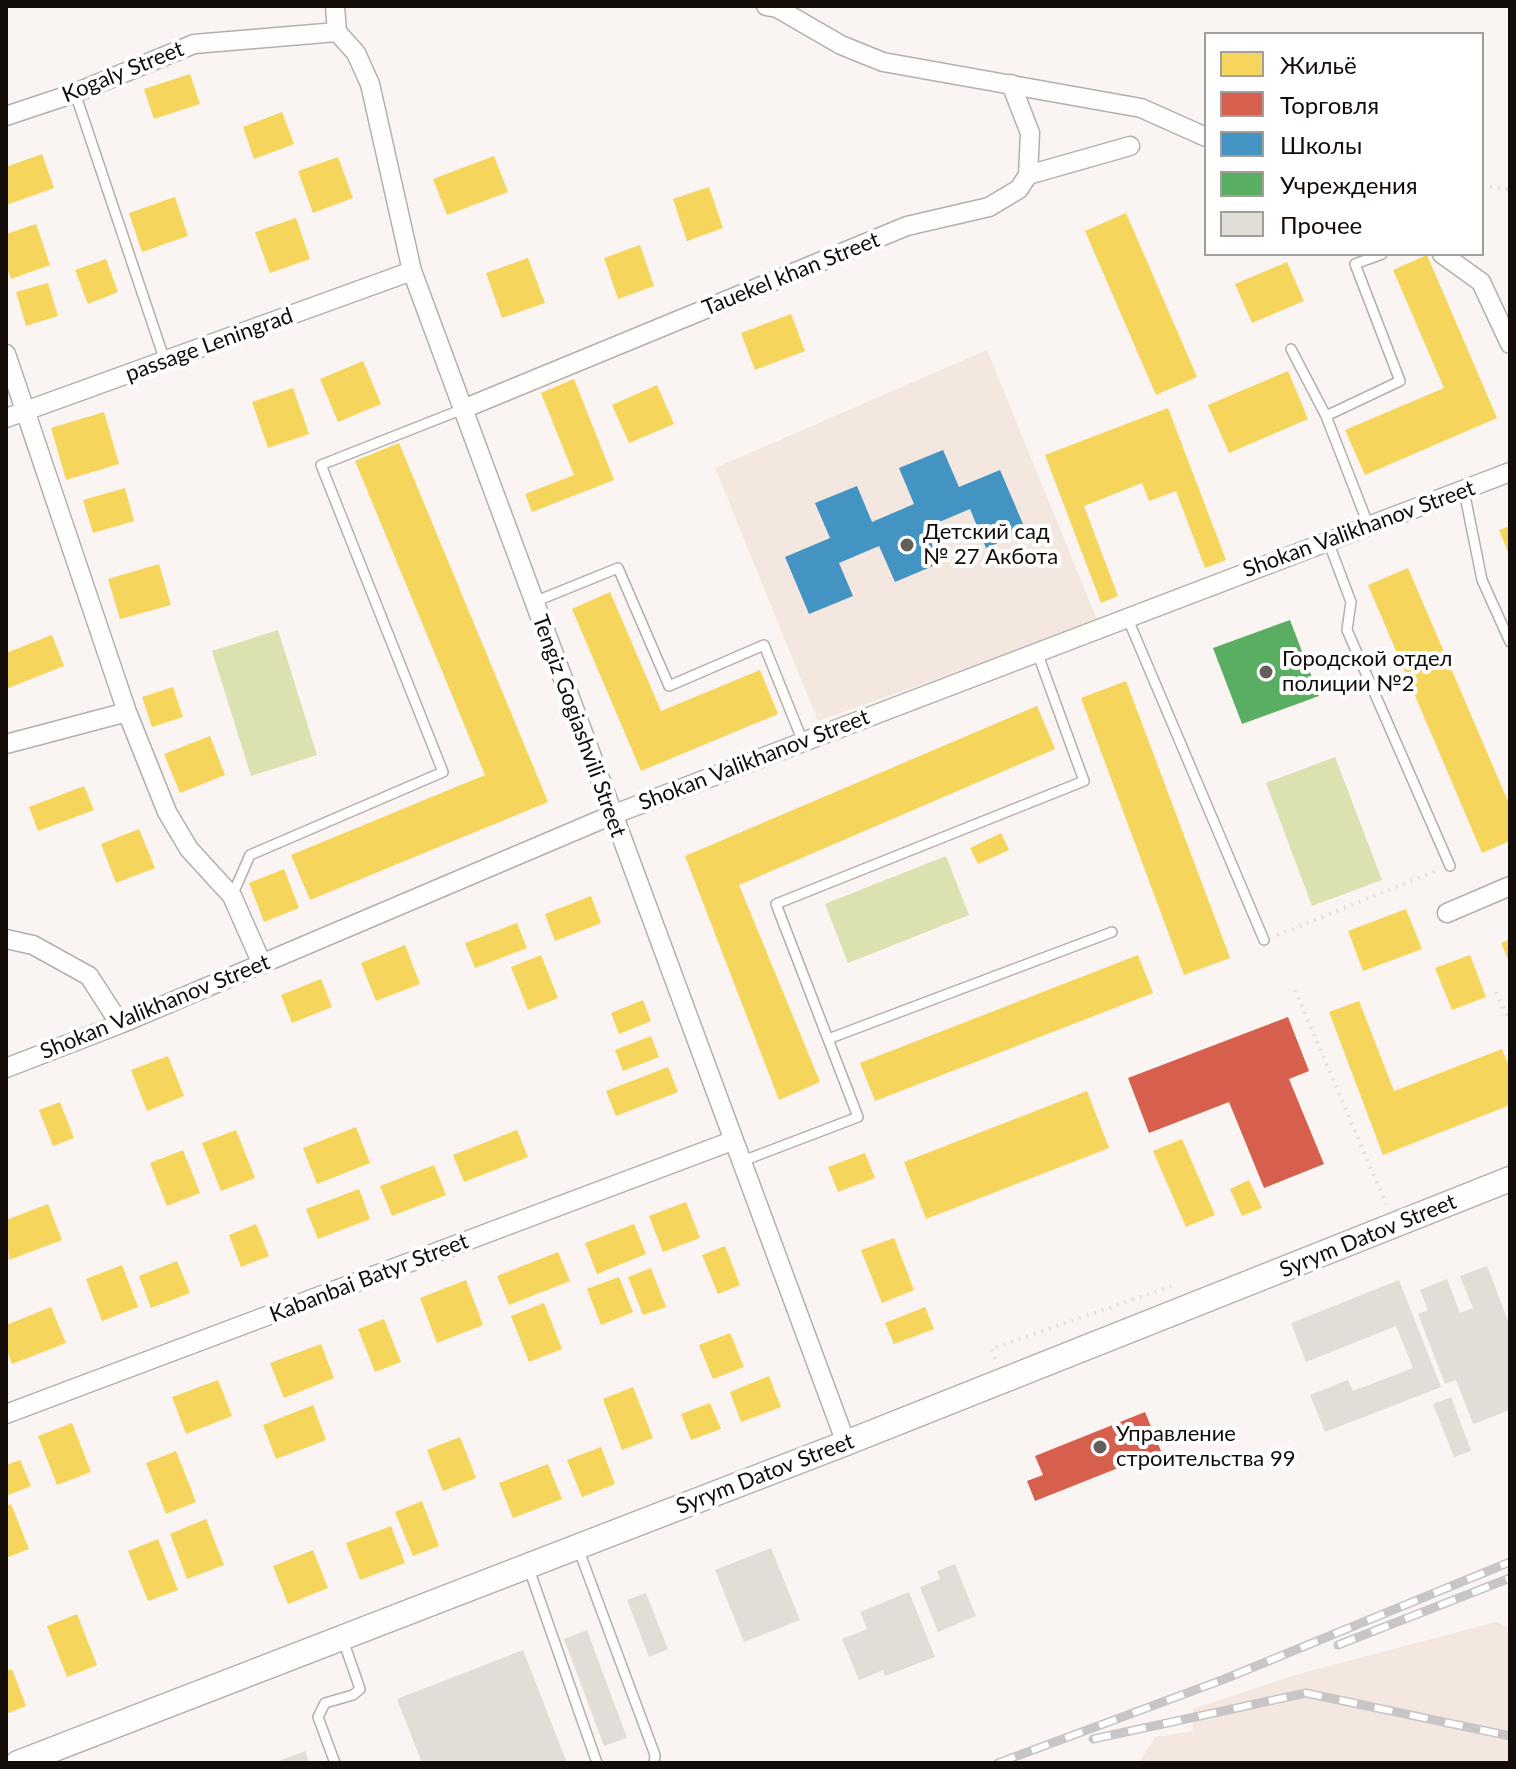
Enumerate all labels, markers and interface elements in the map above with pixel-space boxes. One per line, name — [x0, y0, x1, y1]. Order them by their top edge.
legend — [1204, 32, 1484, 256]
street label: Kogaly Street — [58, 36, 188, 108]
text: Жильё — [1280, 50, 1357, 79]
text: Торговля — [1280, 90, 1379, 119]
text: Школы — [1280, 130, 1362, 159]
text: Учреждения — [1280, 170, 1418, 199]
text: Прочее — [1280, 210, 1362, 239]
street label: Tauekel khan Street — [699, 226, 883, 322]
street label: passage Leningrad — [122, 302, 296, 388]
street label: Shokan Valikhanov Street — [1239, 475, 1479, 583]
place label: Детский сад № 27 Акбота — [923, 519, 1058, 570]
marker: Детский сад № 27 Акбота — [898, 536, 916, 554]
street label: Tengiz Gogiashvili Street — [526, 611, 632, 841]
place label: Городской отдел полиции №2 — [1282, 646, 1452, 698]
marker: Городской отдел полиции №2 — [1257, 663, 1275, 681]
street label: Shokan Valikhanov Street — [635, 704, 873, 816]
street label: Shokan Valikhanov Street — [37, 949, 273, 1065]
street label: Syrym Datov Street — [1276, 1189, 1460, 1283]
street label: Kabanbai Batyr Street — [266, 1228, 472, 1328]
place label: Управление строительства 99 — [1116, 1421, 1295, 1472]
street label: Syrym Datov Street — [673, 1428, 857, 1520]
marker: Управление строительства 99 — [1091, 1438, 1109, 1456]

